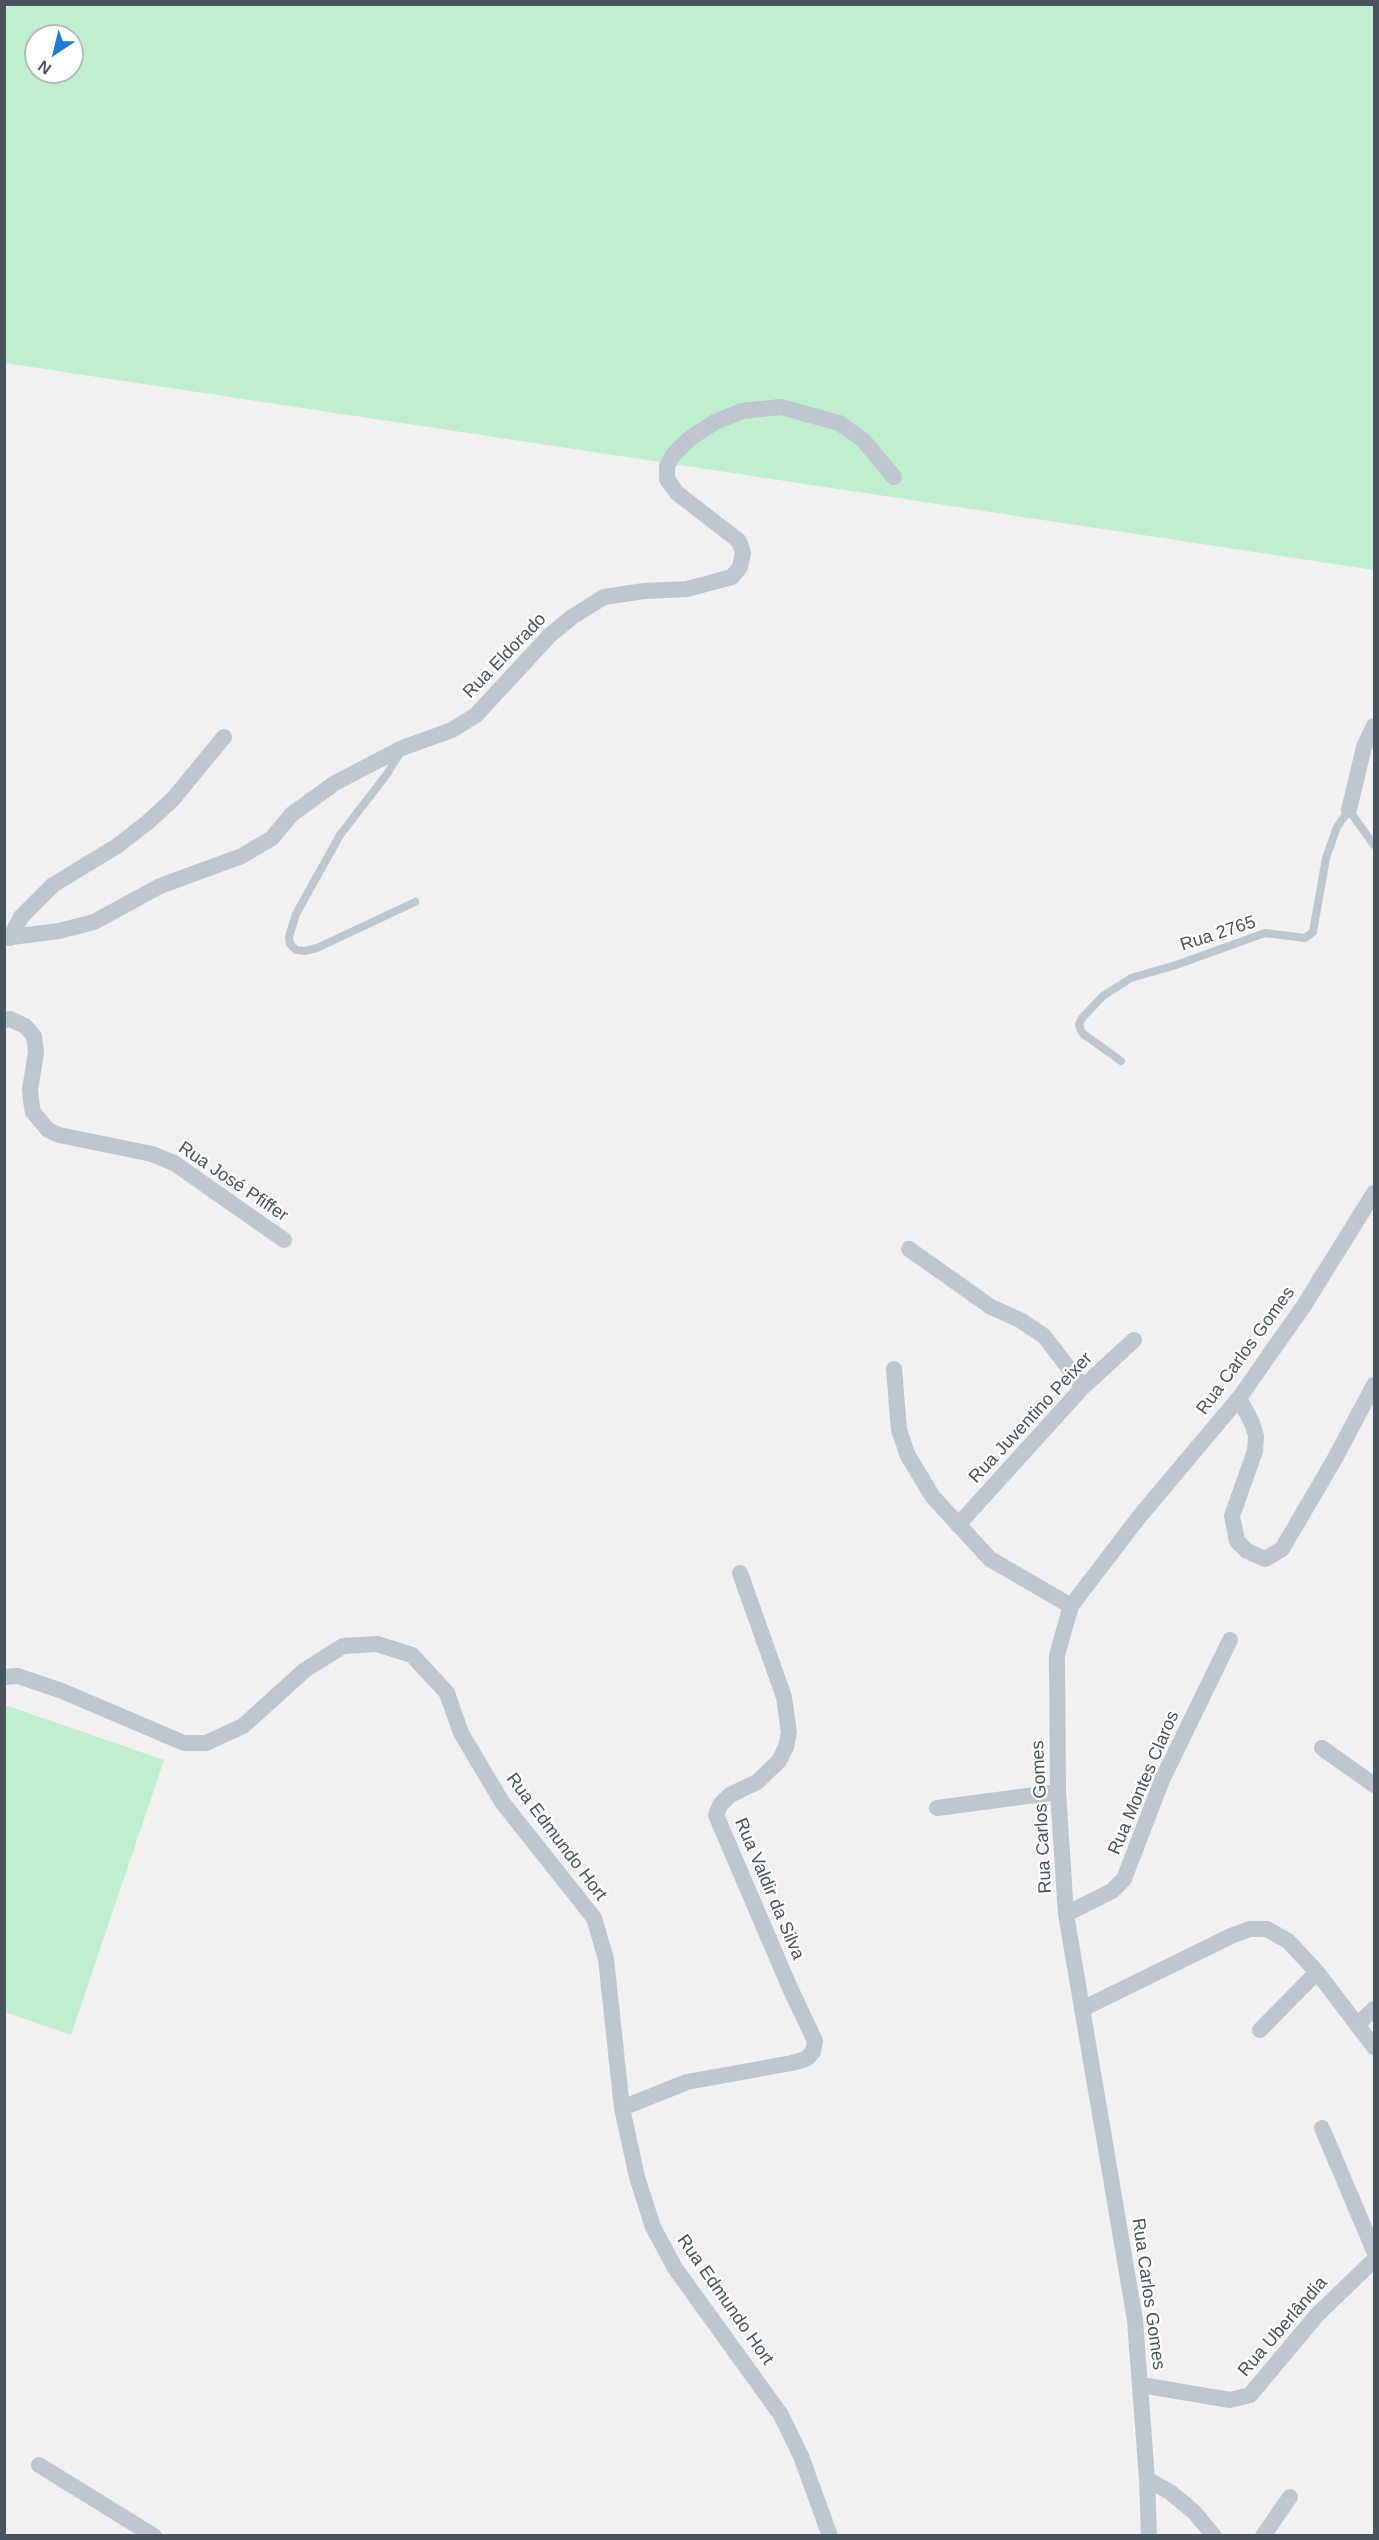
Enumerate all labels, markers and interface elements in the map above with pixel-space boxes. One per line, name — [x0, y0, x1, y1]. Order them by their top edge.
north arrow — [24, 24, 84, 84]
text: N — [35, 57, 54, 78]
street label: Rua Eldorado — [459, 609, 551, 703]
street label: Rua 2765 — [1178, 912, 1258, 956]
street label: Rua José Pfiffer — [174, 1137, 292, 1227]
street label: Rua Carlos Gomes — [1192, 1283, 1300, 1419]
street label: Rua Juventino Peixer — [965, 1348, 1097, 1488]
street label: Rua Montes Claros — [1104, 1708, 1184, 1858]
street label: Rua Carlos Gomes — [1027, 1740, 1057, 1894]
street label: Rua Edmundo Hort — [501, 1769, 611, 1905]
street label: Rua Valdir da Silva — [729, 1815, 809, 1963]
street label: Rua Carlos Gomes — [1127, 2217, 1169, 2371]
street label: Rua Edmundo Hort — [672, 2231, 778, 2369]
street label: Rua Uberlândia — [1234, 2273, 1332, 2381]

